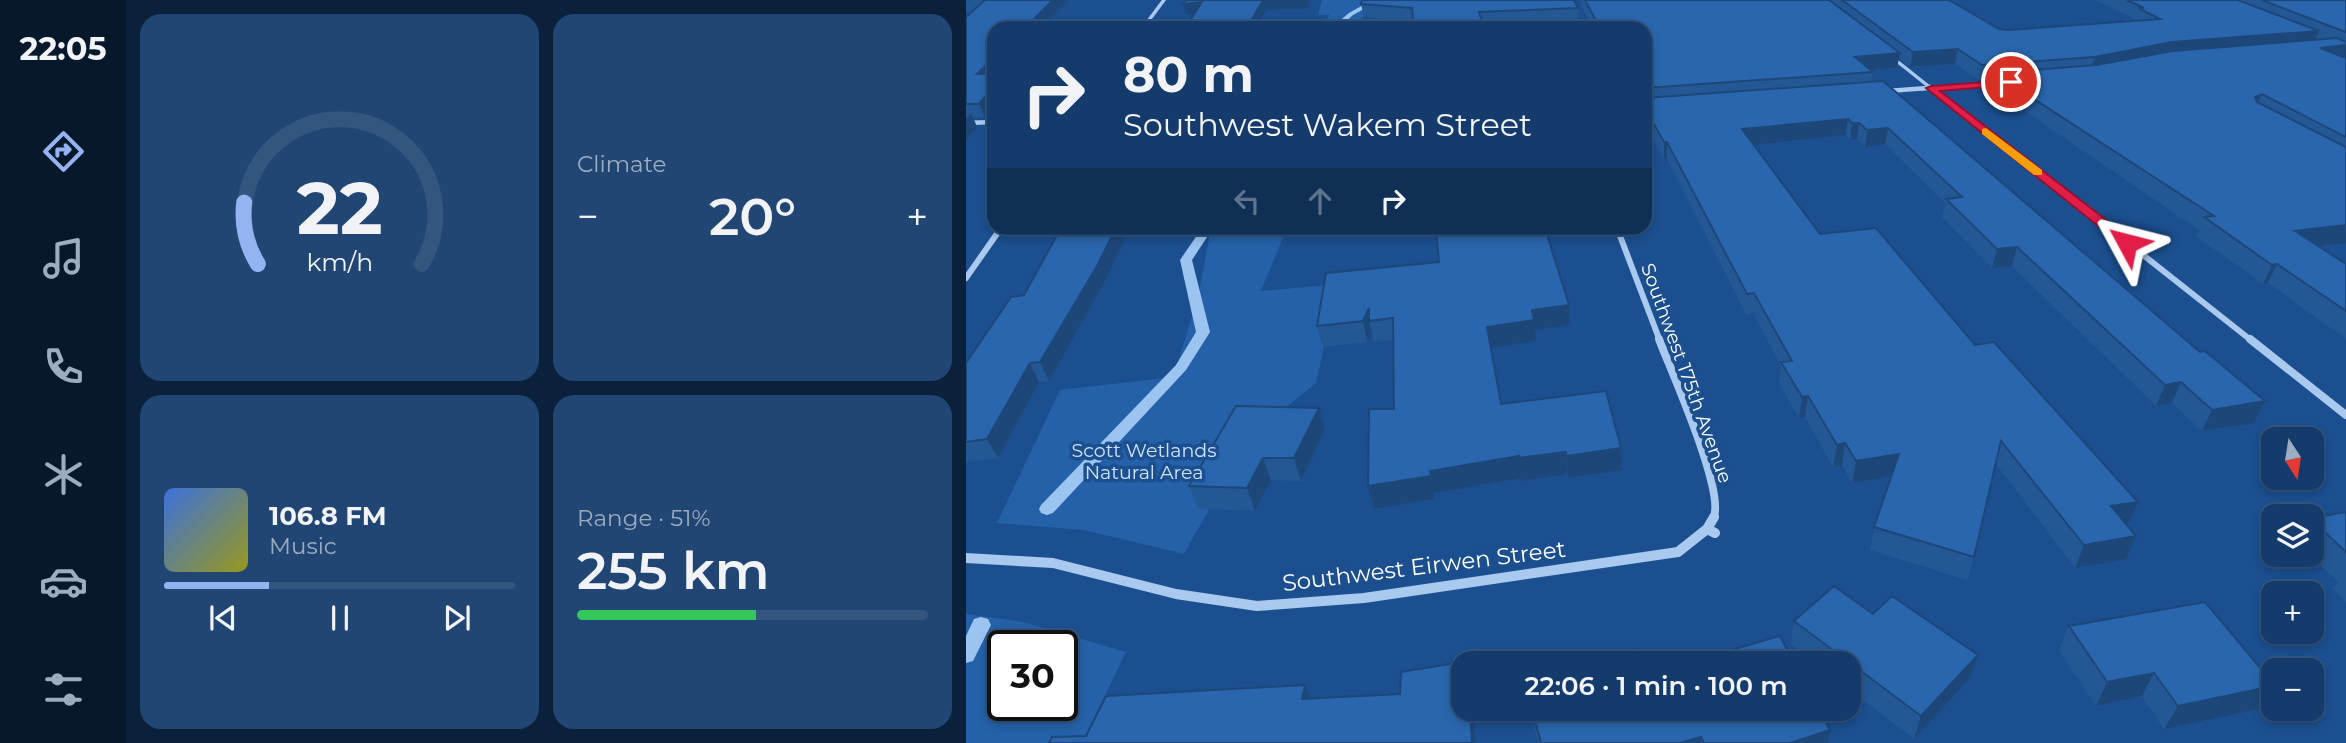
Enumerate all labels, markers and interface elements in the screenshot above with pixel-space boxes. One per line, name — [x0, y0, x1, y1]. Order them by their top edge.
text: 22:05 — [20, 29, 106, 68]
text: 80 m — [1123, 45, 1254, 104]
icon: right — [1008, 49, 1099, 140]
pin — [1981, 52, 2041, 112]
icon: arrive — [1992, 63, 2030, 101]
text: Southwest Wakem Street — [1123, 105, 1532, 144]
icon: directions — [39, 127, 88, 176]
text: Climate — [577, 150, 666, 178]
text: 22 — [297, 164, 382, 252]
icon: left — [1228, 182, 1266, 220]
icon: ahead — [1301, 182, 1339, 220]
icon: right — [1374, 182, 1412, 220]
text: 20° — [709, 185, 796, 248]
text: − — [577, 193, 599, 240]
text: + — [906, 193, 928, 240]
position arrow — [2090, 206, 2164, 280]
icon: music — [39, 234, 88, 283]
text: km/h — [306, 246, 373, 276]
street label: Southwest 175th Avenue — [1636, 260, 1737, 486]
icon: phone — [39, 342, 88, 391]
north arrow — [2261, 427, 2324, 490]
map controls — [2261, 427, 2324, 721]
park label: Scott Wetlands Natural Area — [1072, 439, 1216, 484]
icon: climate — [39, 450, 88, 499]
text: 106.8 FM — [269, 500, 387, 532]
text: Range · 51% — [577, 504, 711, 532]
button: layers — [2261, 504, 2324, 567]
text: Music — [269, 532, 337, 560]
street label: Southwest Eirwen Street — [1281, 535, 1567, 597]
text: 255 km — [577, 539, 770, 602]
icon: car — [39, 557, 88, 606]
button: + — [2261, 581, 2324, 644]
icon: previous — [204, 599, 242, 637]
icon: pause — [321, 599, 359, 637]
icon: next — [438, 599, 476, 637]
speed limit sign: 30 — [987, 630, 1078, 721]
button: − — [2261, 658, 2324, 721]
icon: filters — [39, 665, 88, 714]
text: 22:06 · 1 min · 100 m — [1524, 670, 1788, 702]

